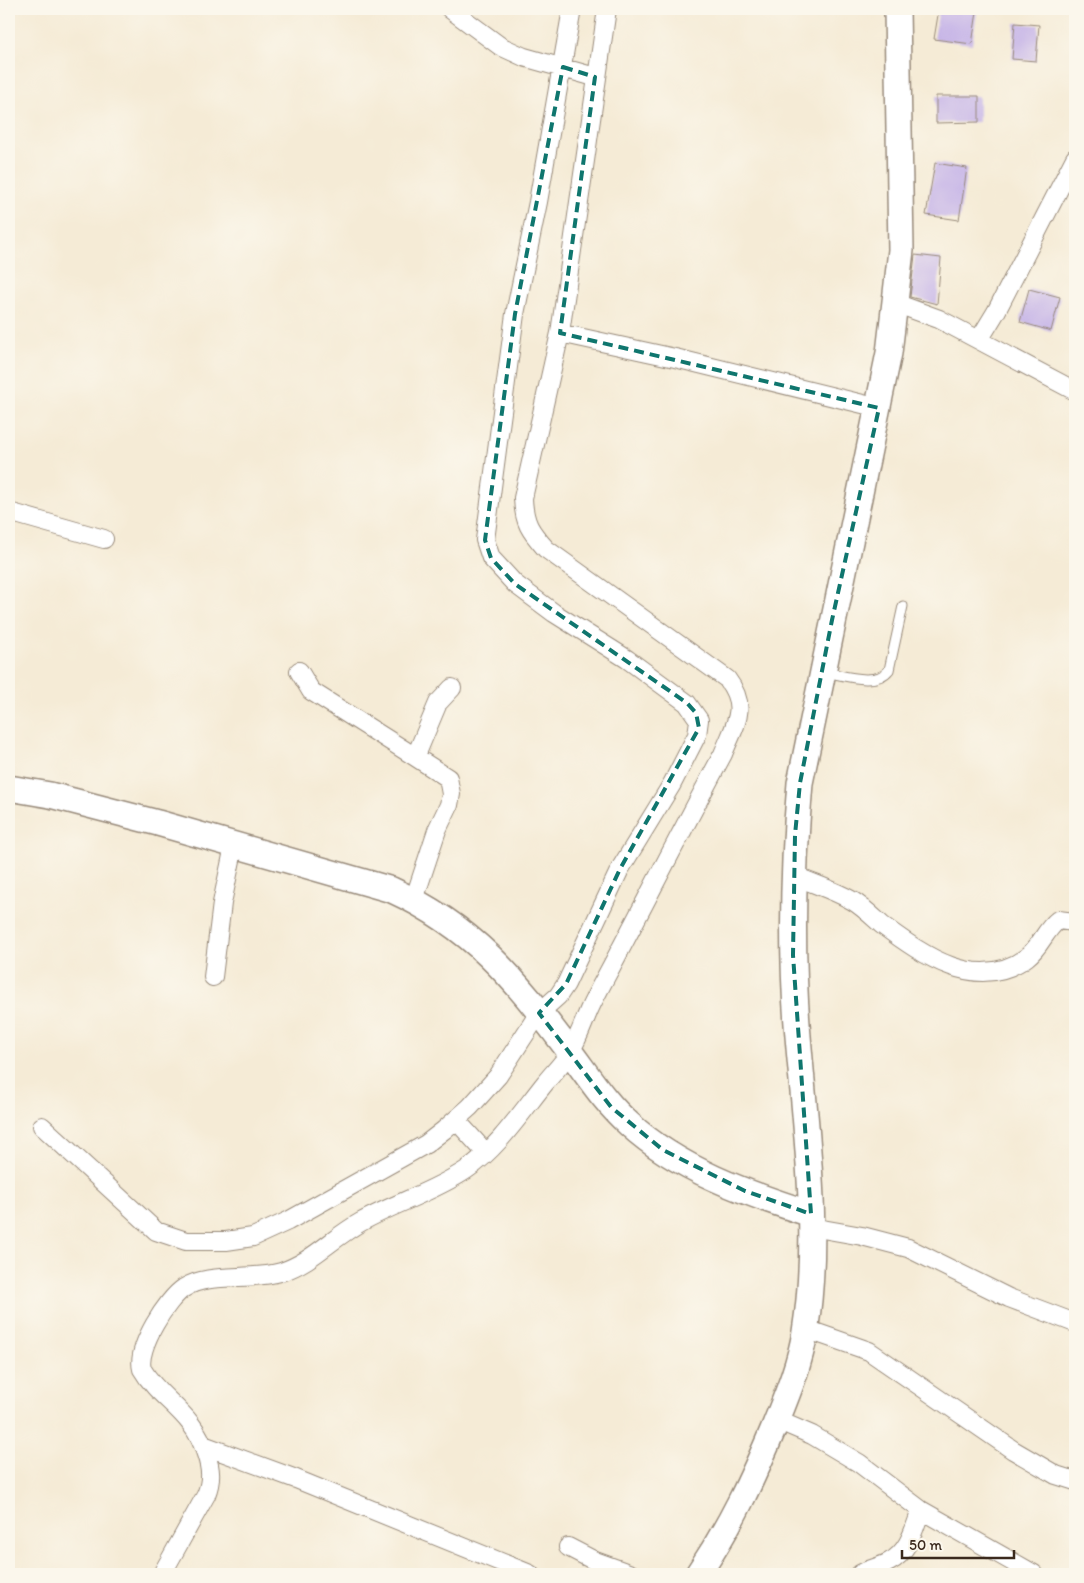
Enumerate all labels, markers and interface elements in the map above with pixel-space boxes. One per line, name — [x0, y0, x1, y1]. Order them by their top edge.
scale bar — [902, 1528, 1014, 1560]
text: 50 m — [909, 1536, 942, 1554]

